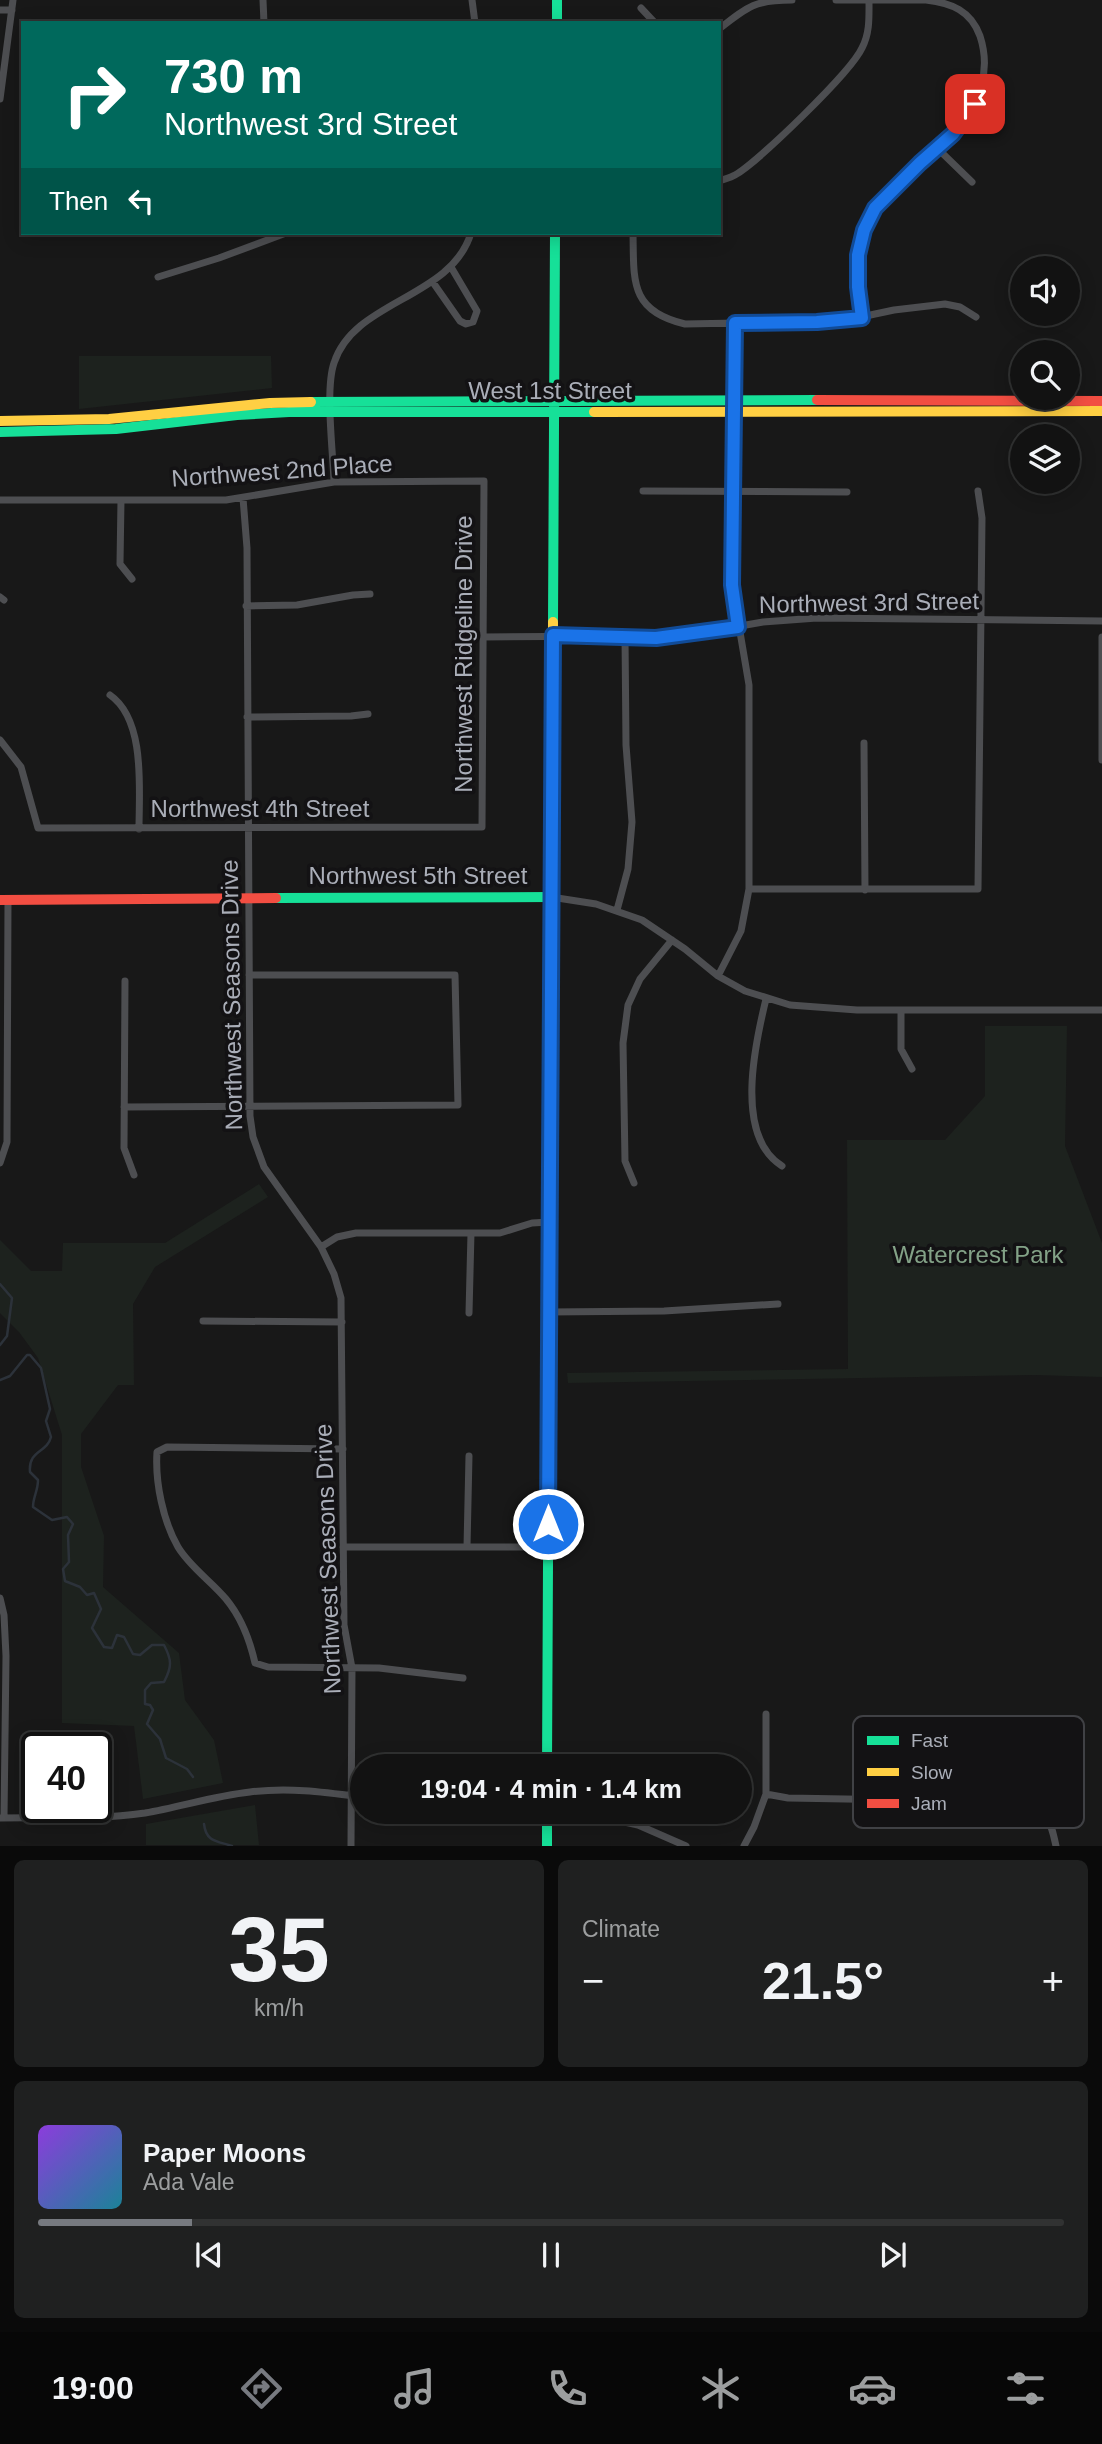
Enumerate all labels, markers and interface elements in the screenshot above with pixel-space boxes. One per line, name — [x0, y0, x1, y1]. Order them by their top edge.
icon: right — [49, 49, 140, 140]
text: 730 m — [164, 49, 303, 103]
pin — [945, 74, 1005, 134]
icon: arrive — [956, 85, 994, 123]
text: Northwest 3rd Street — [164, 106, 457, 142]
icon: left — [122, 182, 160, 220]
text: Then — [49, 186, 108, 216]
map controls — [1010, 256, 1080, 494]
button: sound — [1010, 256, 1080, 326]
button: search — [1010, 340, 1080, 410]
street label: West 1st Street — [468, 377, 632, 404]
button: layers — [1010, 424, 1080, 494]
street label: Northwest 2nd Place — [171, 449, 393, 492]
street label: Northwest Ridgeline Drive — [450, 515, 477, 793]
street label: Northwest 3rd Street — [759, 587, 980, 618]
street label: Northwest 4th Street — [151, 795, 370, 822]
street label: Northwest Seasons Drive — [216, 859, 247, 1131]
street label: Northwest 5th Street — [309, 862, 528, 889]
park label: Watercrest Park — [892, 1241, 1065, 1268]
street label: Northwest Seasons Drive — [309, 1423, 346, 1695]
position arrow — [511, 1487, 585, 1561]
legend — [853, 1716, 1084, 1828]
text: Fast — [911, 1730, 949, 1751]
speed limit sign: 40 — [21, 1732, 112, 1823]
text: Slow — [911, 1762, 952, 1783]
text: 19:04 · 4 min · 1.4 km — [420, 1774, 682, 1804]
text: Jam — [911, 1793, 947, 1814]
text: 35 — [228, 1899, 330, 2000]
text: Climate — [582, 1916, 660, 1942]
text: 21.5° — [762, 1952, 884, 2010]
text: − — [582, 1960, 604, 2002]
text: + — [1042, 1960, 1064, 2002]
text: km/h — [254, 1995, 304, 2021]
text: Paper Moons — [143, 2138, 306, 2168]
text: Ada Vale — [143, 2169, 235, 2195]
icon: previous — [190, 2236, 228, 2274]
icon: pause — [532, 2236, 570, 2274]
icon: next — [874, 2236, 912, 2274]
icon: directions — [237, 2364, 286, 2413]
icon: music — [390, 2364, 439, 2413]
icon: phone — [543, 2364, 592, 2413]
icon: climate — [696, 2364, 745, 2413]
icon: car — [848, 2364, 897, 2413]
icon: filters — [1001, 2364, 1050, 2413]
text: 19:00 — [52, 2370, 134, 2406]

